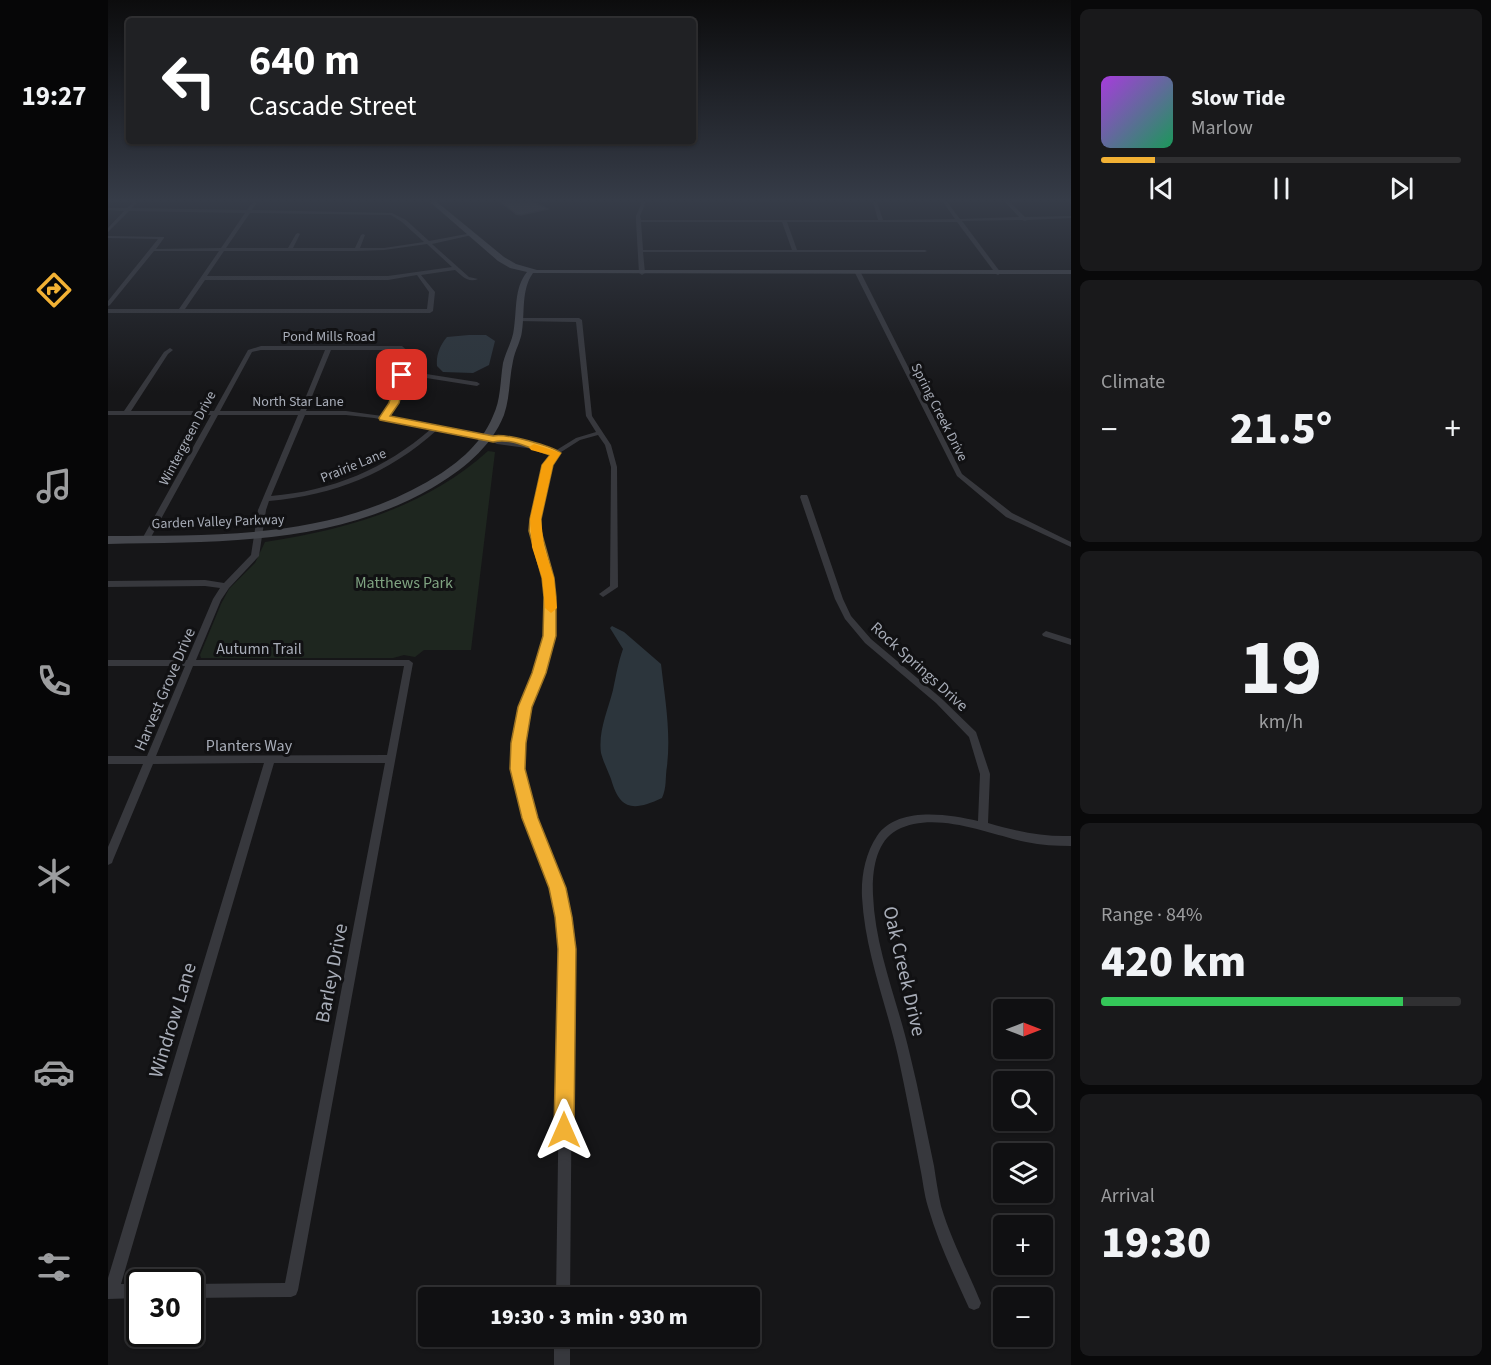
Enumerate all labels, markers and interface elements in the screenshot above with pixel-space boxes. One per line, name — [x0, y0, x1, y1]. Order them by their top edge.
text: 640 m — [249, 31, 360, 91]
icon: left — [150, 42, 228, 120]
text: 19:27 — [21, 77, 87, 116]
text: Slow Tide — [1191, 82, 1285, 114]
text: Cascade Street — [249, 87, 416, 126]
text: Marlow — [1191, 114, 1253, 142]
icon: previous — [1145, 172, 1178, 205]
icon: pause — [1265, 172, 1298, 205]
icon: next — [1385, 172, 1418, 205]
icon: directions — [33, 269, 75, 311]
street label: Pond Mills Road — [283, 327, 375, 347]
pin — [376, 349, 427, 400]
icon: arrive — [385, 358, 418, 391]
street label: Spring Creek Drive — [906, 360, 972, 465]
text: Climate — [1101, 368, 1165, 396]
street label: Wintergreen Drive — [154, 387, 221, 489]
street label: North Star Lane — [252, 392, 344, 412]
text: 21.5° — [1230, 397, 1332, 461]
text: − — [1101, 406, 1117, 453]
text: + — [1445, 406, 1461, 453]
street label: Prairie Lane — [317, 444, 389, 488]
icon: music — [33, 465, 75, 507]
street label: Garden Valley Parkway — [151, 510, 285, 534]
park label: Matthews Park — [355, 572, 453, 594]
text: 19 — [1240, 613, 1322, 724]
street label: Rock Springs Drive — [866, 617, 973, 717]
street label: Harvest Grove Drive — [129, 624, 201, 754]
street label: Autumn Trail — [216, 638, 302, 660]
icon: phone — [33, 660, 75, 702]
text: km/h — [1259, 708, 1303, 736]
street label: Planters Way — [206, 735, 293, 757]
icon: climate — [33, 855, 75, 897]
text: Range · 84% — [1101, 901, 1202, 929]
street label: Oak Creek Drive — [875, 904, 933, 1039]
street label: Barley Drive — [309, 921, 355, 1025]
text: 420 km — [1101, 930, 1246, 994]
street label: Windrow Lane — [142, 959, 204, 1081]
north arrow — [993, 999, 1053, 1059]
map controls — [993, 999, 1053, 1347]
icon: car — [33, 1051, 75, 1093]
button: search — [993, 1071, 1053, 1131]
position arrow — [532, 1098, 596, 1162]
button: layers — [993, 1143, 1053, 1203]
text: Arrival — [1101, 1182, 1155, 1210]
text: 19:30 — [1101, 1211, 1211, 1275]
button: + — [993, 1215, 1053, 1275]
icon: filters — [33, 1246, 75, 1288]
speed limit sign: 30 — [126, 1269, 204, 1347]
button: − — [993, 1287, 1053, 1347]
text: 19:30 · 3 min · 930 m — [490, 1301, 688, 1333]

